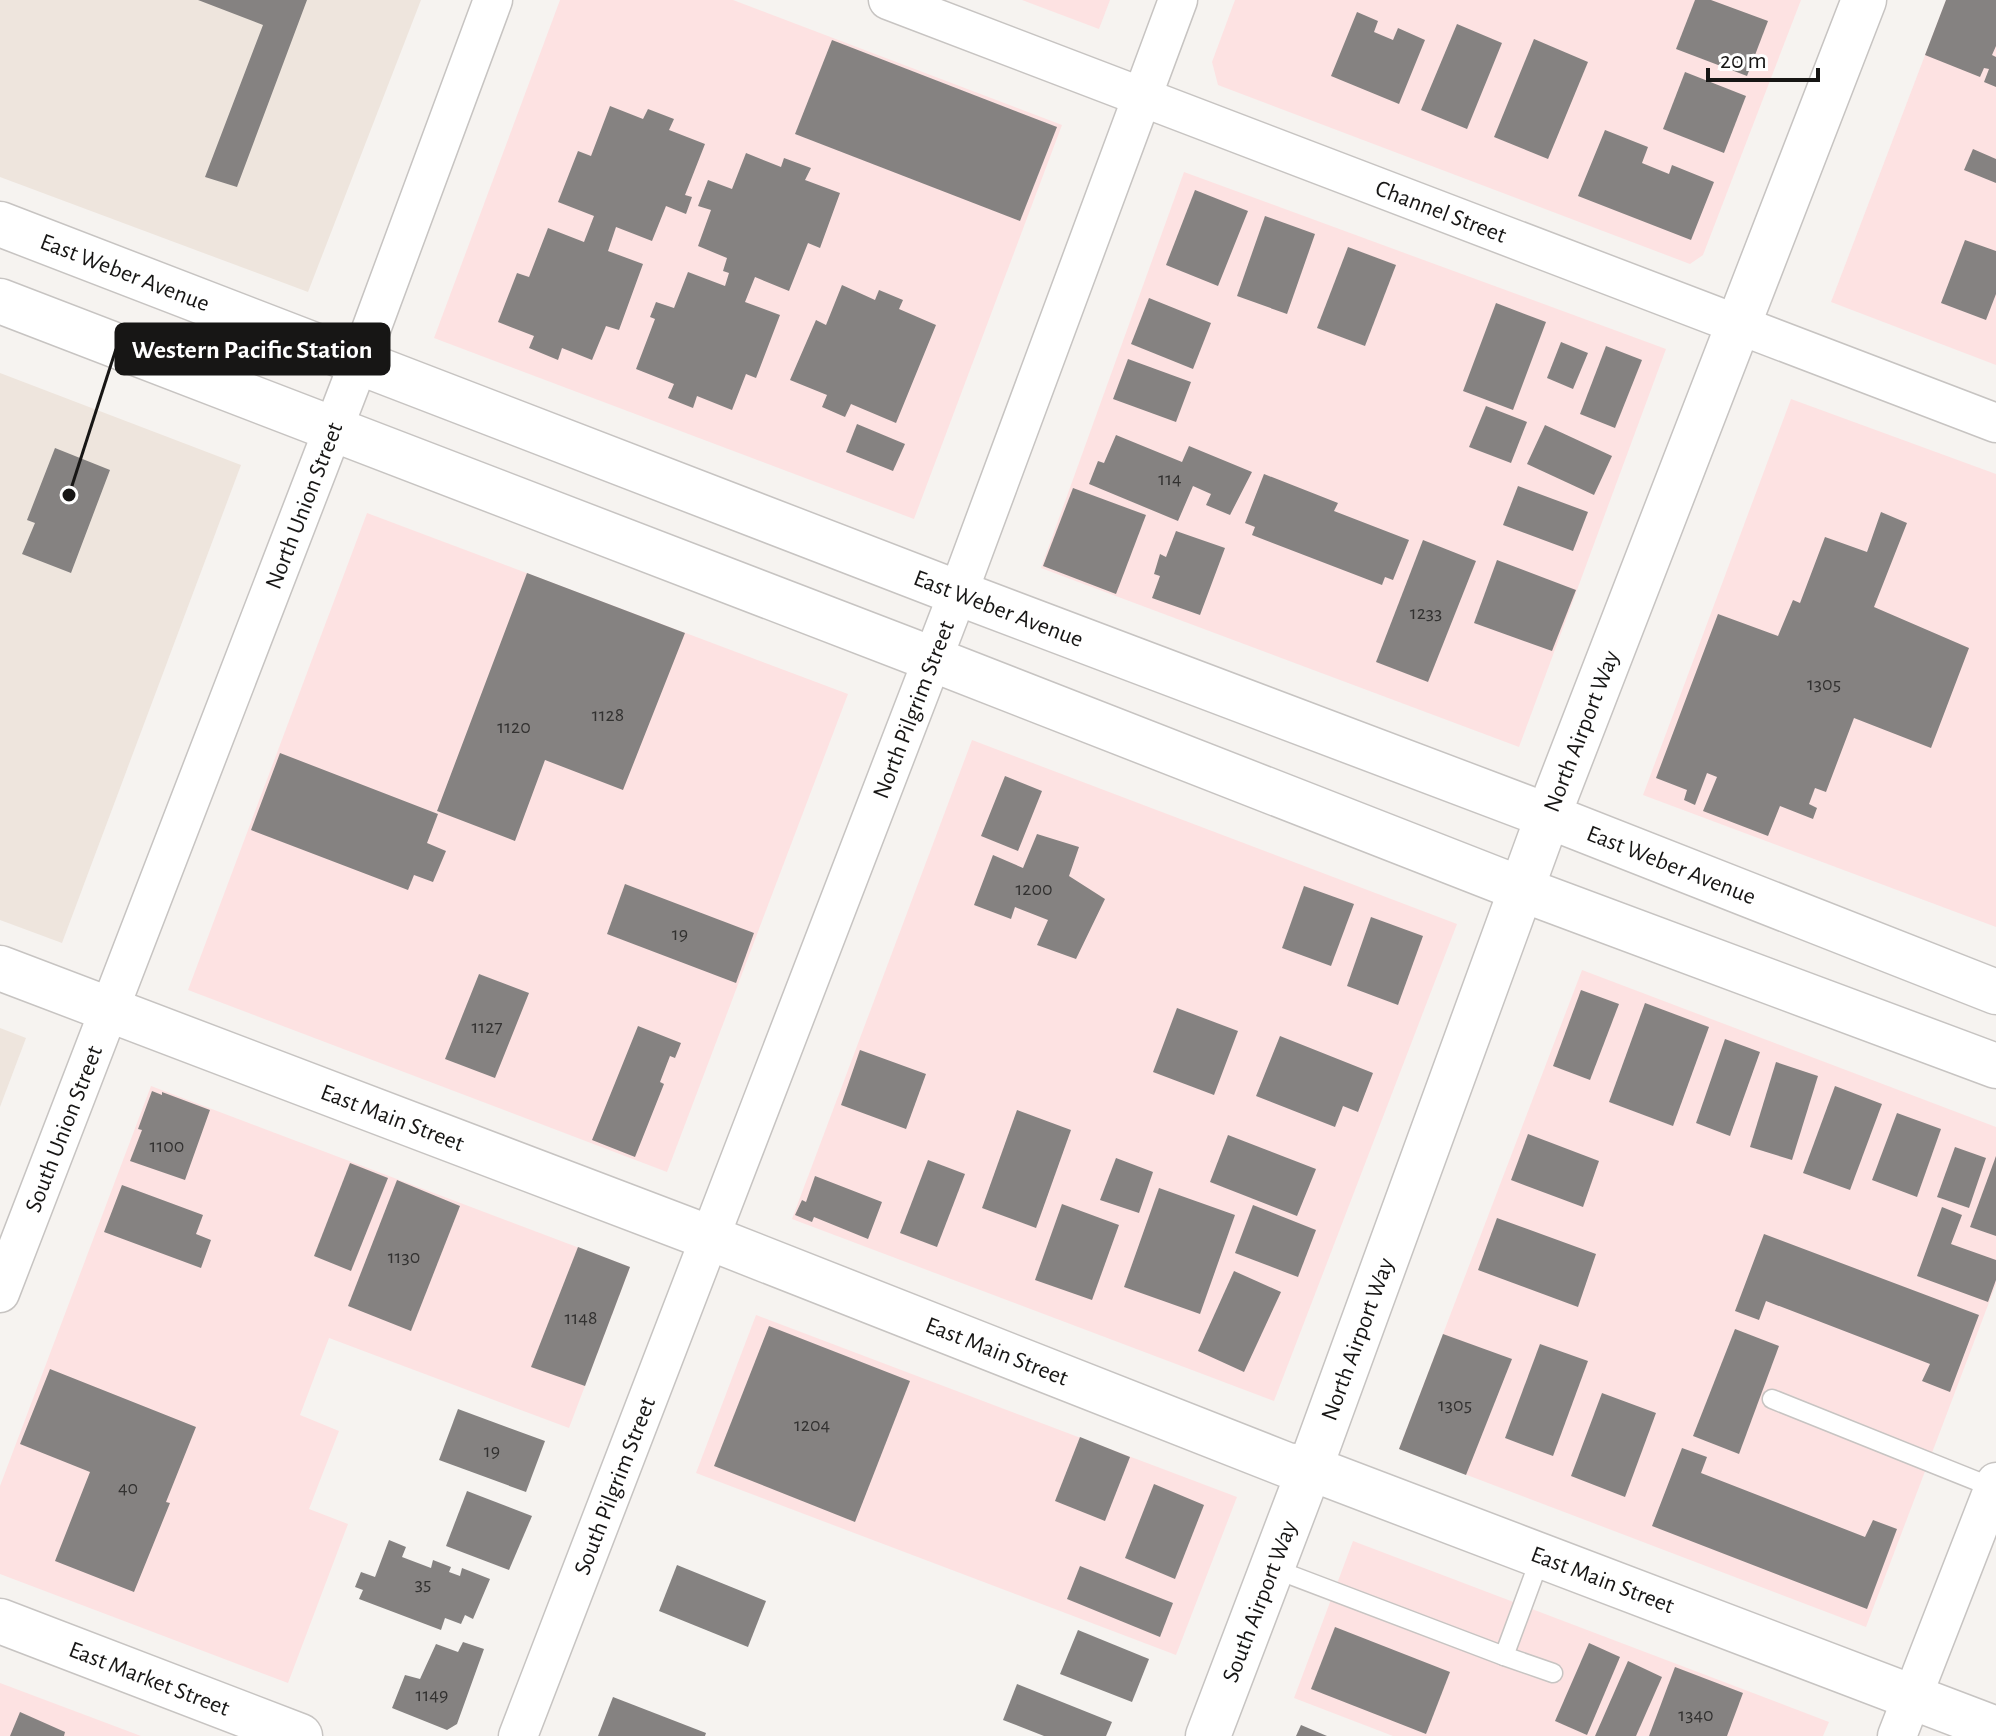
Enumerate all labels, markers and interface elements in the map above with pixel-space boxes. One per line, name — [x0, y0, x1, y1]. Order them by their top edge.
scale bar — [1708, 32, 1818, 82]
text: 20 m — [1720, 49, 1767, 73]
street label: Channel Street — [1372, 176, 1510, 248]
street label: East Weber Avenue — [37, 230, 213, 317]
callout: Western Pacific Station — [116, 324, 389, 374]
text: Western Pacific Station — [132, 337, 373, 363]
street label: North Union Street — [262, 419, 348, 593]
house number: 114 — [1158, 469, 1182, 489]
street label: East Weber Avenue — [910, 566, 1086, 652]
house number: 1233 — [1410, 603, 1442, 623]
street label: North Pilgrim Street — [869, 617, 959, 802]
street label: North Airport Way — [1540, 647, 1624, 815]
house number: 1305 — [1807, 674, 1841, 694]
house number: 1128 — [592, 705, 624, 725]
house number: 1120 — [497, 717, 531, 737]
street label: East Weber Avenue — [1583, 821, 1759, 909]
house number: 1200 — [1015, 879, 1053, 899]
house number: 19 — [672, 924, 688, 944]
house number: 1127 — [471, 1017, 503, 1037]
street label: South Union Street — [21, 1042, 107, 1216]
street label: East Main Street — [317, 1080, 467, 1156]
house number: 1100 — [150, 1136, 184, 1156]
house number: 1130 — [388, 1247, 420, 1267]
street label: North Airport Way — [1317, 1255, 1399, 1424]
house number: 1148 — [565, 1308, 597, 1328]
street label: East Main Street — [922, 1313, 1072, 1391]
street label: South Pilgrim Street — [570, 1394, 660, 1578]
house number: 1305 — [1438, 1395, 1472, 1415]
house number: 1204 — [794, 1415, 830, 1435]
house number: 19 — [484, 1441, 500, 1461]
house number: 40 — [118, 1478, 138, 1498]
street label: South Airport Way — [1219, 1518, 1302, 1686]
street label: East Main Street — [1527, 1542, 1678, 1619]
house number: 35 — [415, 1574, 431, 1594]
street label: East Market Street — [65, 1638, 233, 1721]
house number: 1149 — [416, 1685, 448, 1705]
house number: 1340 — [1678, 1705, 1714, 1725]

